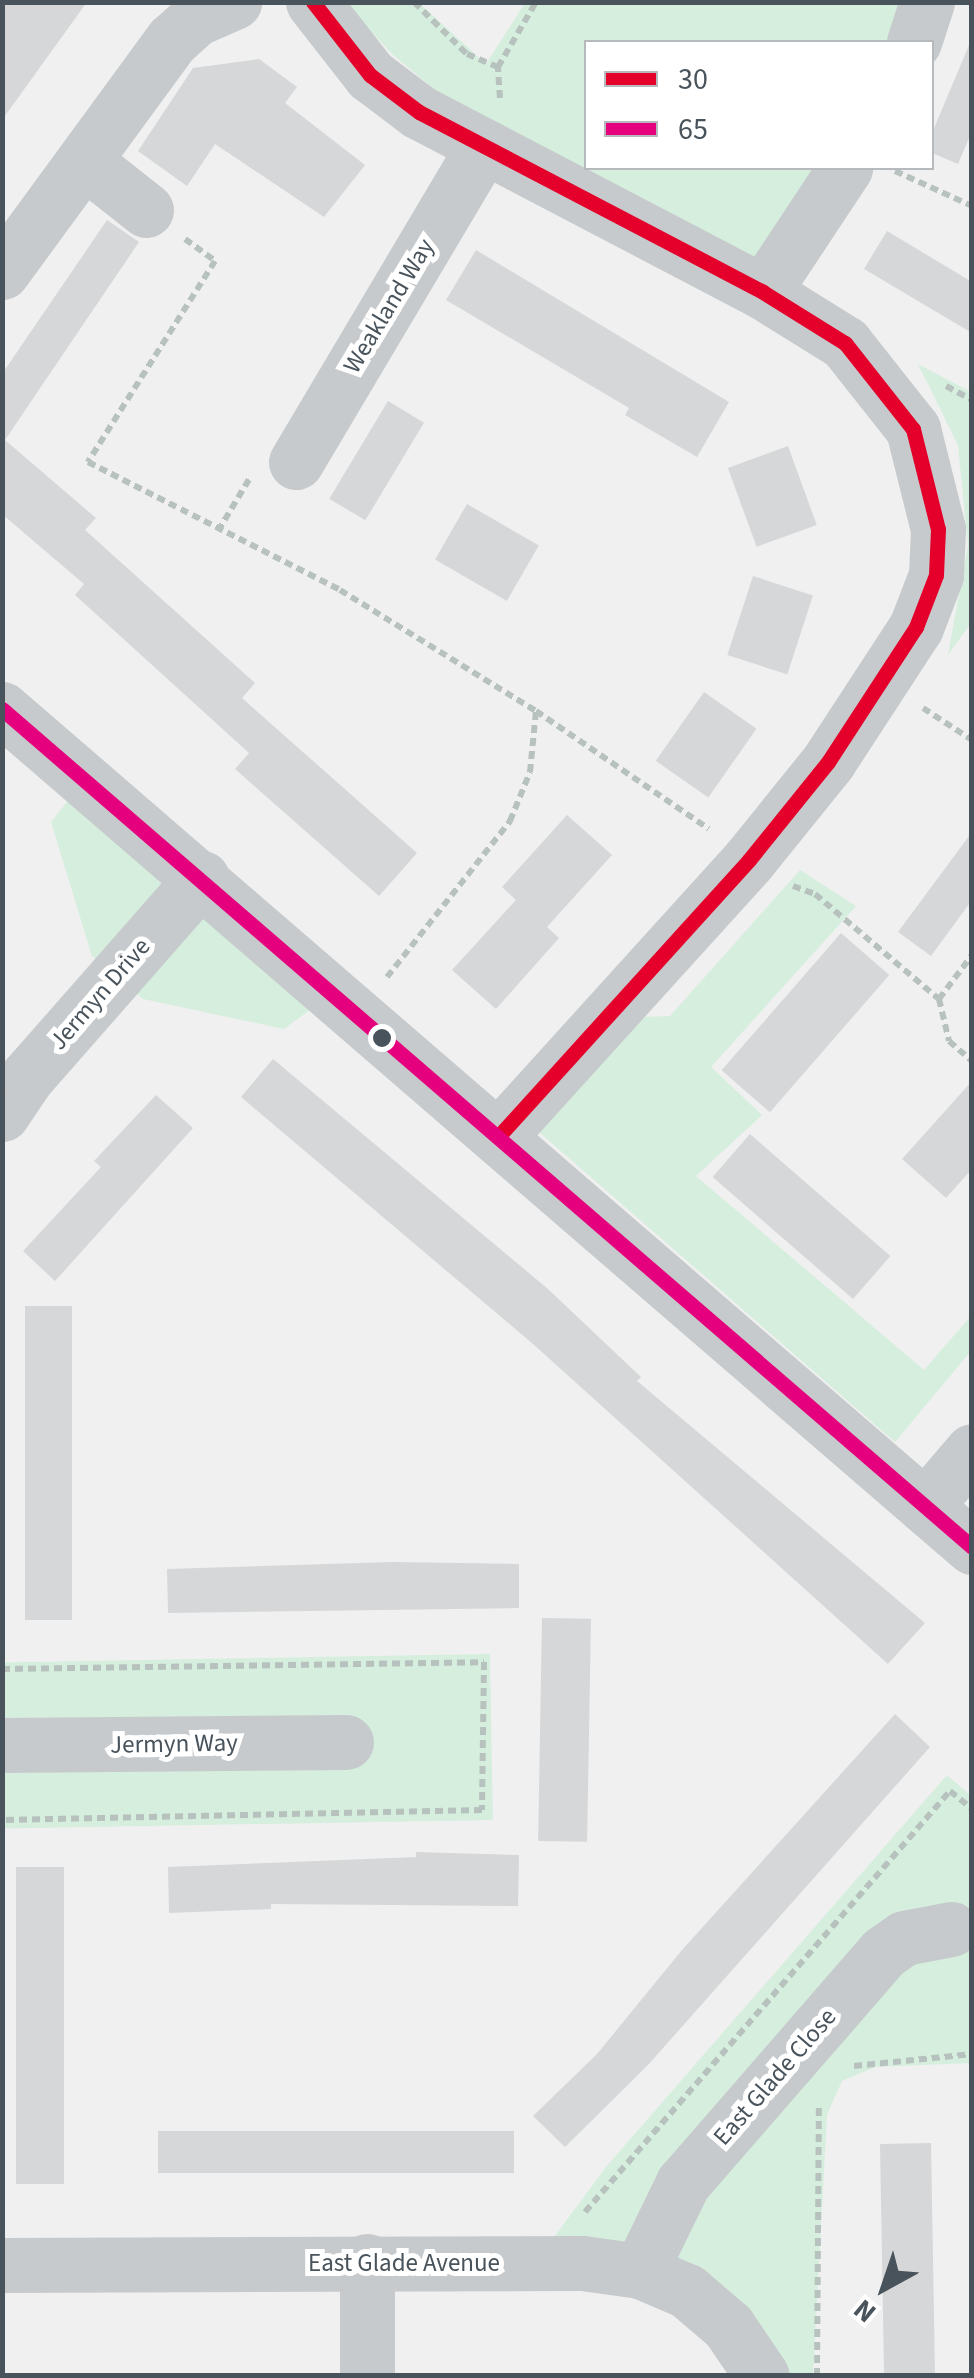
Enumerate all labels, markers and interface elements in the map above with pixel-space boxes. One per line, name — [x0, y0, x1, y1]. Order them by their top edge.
legend — [584, 40, 934, 170]
text: 30 — [678, 58, 708, 101]
text: 65 — [678, 108, 708, 151]
street label: Weakland Way — [337, 233, 441, 379]
street label: Jermyn Drive — [43, 932, 157, 1056]
unlabelled marker — [372, 1028, 392, 1048]
street label: Jermyn Way — [110, 1728, 238, 1760]
street label: East Glade Close — [707, 2002, 843, 2152]
north arrow — [834, 2238, 934, 2338]
street label: East Glade Avenue — [308, 2248, 500, 2278]
text: N — [845, 2290, 885, 2332]

